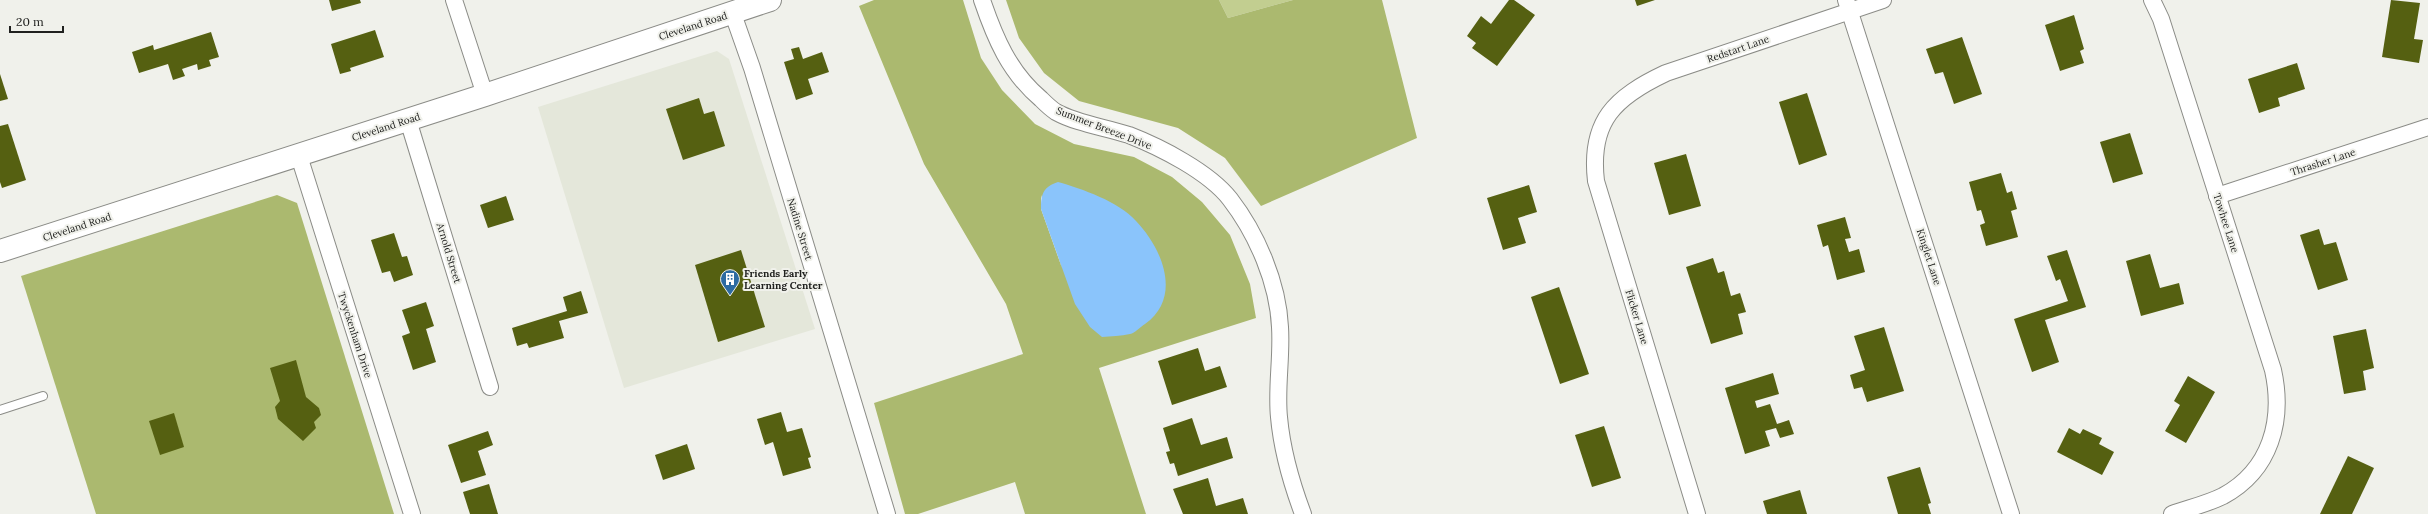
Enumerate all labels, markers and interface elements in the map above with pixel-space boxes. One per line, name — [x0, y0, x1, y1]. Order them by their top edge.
scale bar — [10, 8, 63, 34]
street label: Cleveland Road — [657, 9, 729, 43]
text: 20 m — [16, 14, 44, 29]
street label: Redstart Lane — [1705, 32, 1771, 66]
street label: Summer Breeze Drive — [1054, 104, 1154, 152]
street label: Cleveland Road — [350, 110, 422, 144]
street label: Thrasher Lane — [2289, 145, 2358, 179]
street label: Towhee Lane — [2210, 192, 2242, 255]
street label: Nadine Street — [784, 196, 816, 262]
street label: Cleveland Road — [41, 210, 113, 244]
street label: Arnold Street — [433, 220, 464, 285]
street label: Kinglet Lane — [1914, 227, 1944, 287]
place label: Friends Early Learning Center — [744, 267, 823, 292]
building icon: Friends Early Learning Center — [719, 268, 741, 296]
street label: Flicker Lane — [1622, 288, 1652, 347]
street label: Twyckenham Drive — [335, 290, 375, 380]

